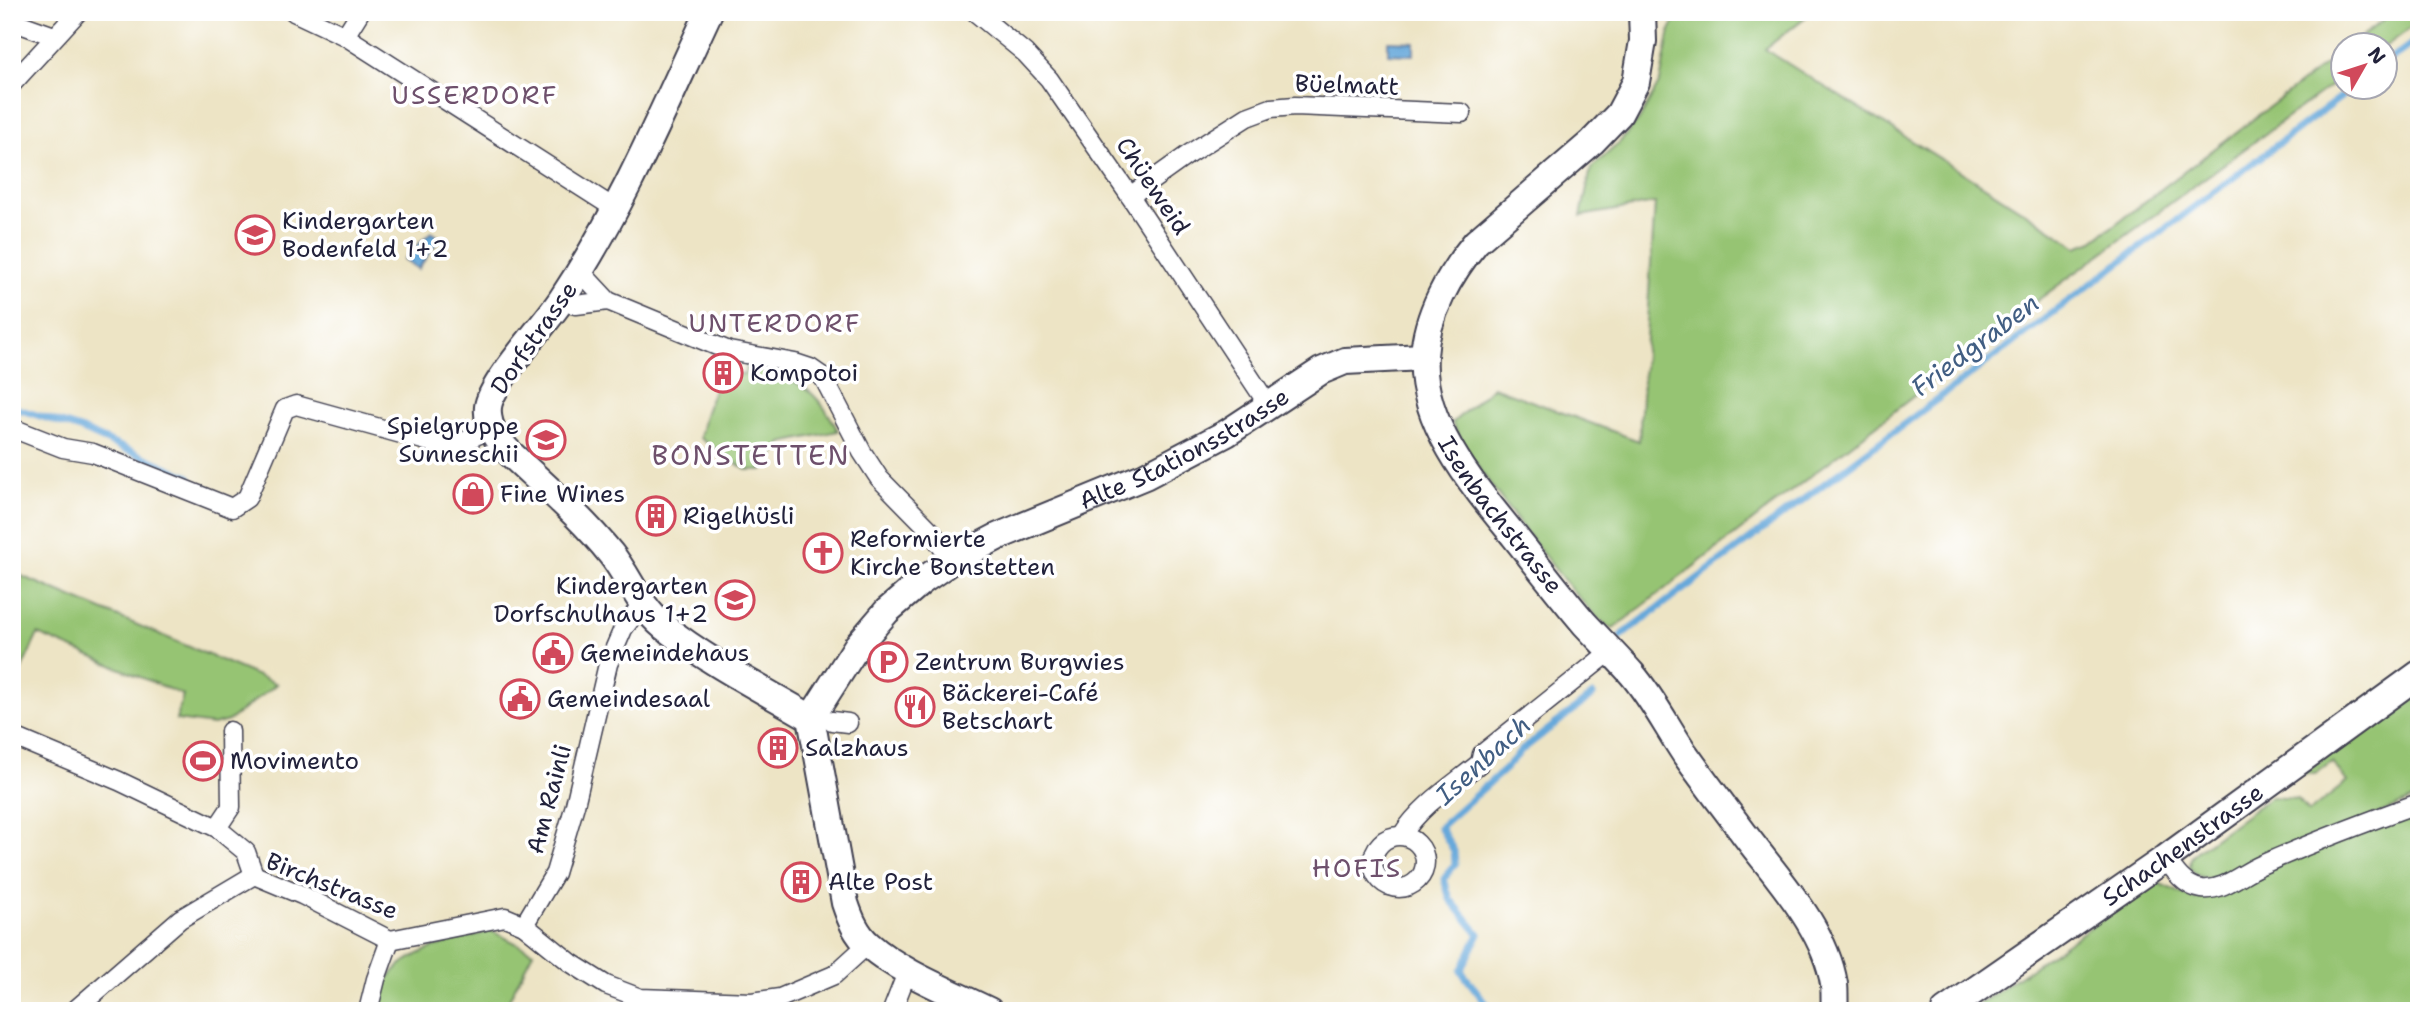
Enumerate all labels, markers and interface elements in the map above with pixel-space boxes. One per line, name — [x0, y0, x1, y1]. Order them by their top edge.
north arrow — [2330, 32, 2400, 102]
text: N — [2362, 42, 2391, 69]
street label: Büelmatt — [1294, 67, 1400, 103]
district label: USSERDORF — [392, 77, 558, 112]
street label: Chüeweid — [1109, 131, 1197, 241]
place label: Kindergarten Bodenfeld 1+2 — [282, 205, 449, 265]
school or university icon: Kindergarten Bodenfeld 1+2 — [234, 214, 276, 256]
street label: Dorfstrasse — [483, 275, 585, 401]
water label: Friedgraben — [1904, 285, 2046, 404]
district label: UNTERDORF — [689, 305, 862, 340]
building icon: Kompotoi — [702, 352, 744, 394]
place label: Kompotoi — [750, 357, 858, 389]
street label: Alte Stationsstrasse — [1075, 380, 1295, 517]
place label: Spielgruppe Sunneschii — [387, 410, 519, 470]
school or university icon: Spielgruppe Sunneschii — [525, 419, 567, 461]
street label: Isenbachstrasse — [1430, 430, 1570, 601]
district label: BONSTETTEN — [651, 436, 851, 474]
shop icon: Fine Wines — [452, 473, 494, 515]
place label: Fine Wines — [500, 478, 625, 510]
building icon: Rigelhüsli — [635, 495, 677, 537]
place label: Rigelhüsli — [683, 500, 795, 532]
place label: Reformierte Kirche Bonstetten — [850, 523, 1055, 583]
church icon: Reformierte Kirche Bonstetten — [802, 532, 844, 574]
place label: Kindergarten Dorfschulhaus 1+2 — [494, 570, 708, 630]
school or university icon: Kindergarten Dorfschulhaus 1+2 — [714, 579, 756, 621]
public building icon: Gemeindehaus — [532, 632, 574, 674]
place label: Gemeindehaus — [580, 637, 749, 669]
parking icon: Zentrum Burgwies — [867, 641, 909, 683]
place label: Zentrum Burgwies — [915, 646, 1125, 678]
place label: Bäckerei-Café Betschart — [942, 677, 1099, 737]
public building icon: Gemeindesaal — [499, 678, 541, 720]
place label: Gemeindesaal — [547, 683, 711, 715]
restaurant icon: Bäckerei-Café Betschart — [894, 686, 936, 728]
water label: Isenbach — [1427, 707, 1538, 813]
building icon: Salzhaus — [757, 727, 799, 769]
place label: Salzhaus — [805, 732, 909, 764]
sports icon: Movimento — [182, 740, 224, 782]
street label: Am Rainli — [519, 741, 579, 857]
place label: Movimento — [230, 745, 359, 777]
street label: Schachenstrasse — [2096, 776, 2270, 914]
street label: Birchstrasse — [261, 845, 403, 927]
district label: HOFIS — [1312, 850, 1402, 885]
building icon: Alte Post — [780, 861, 822, 903]
place label: Alte Post — [828, 866, 933, 898]

